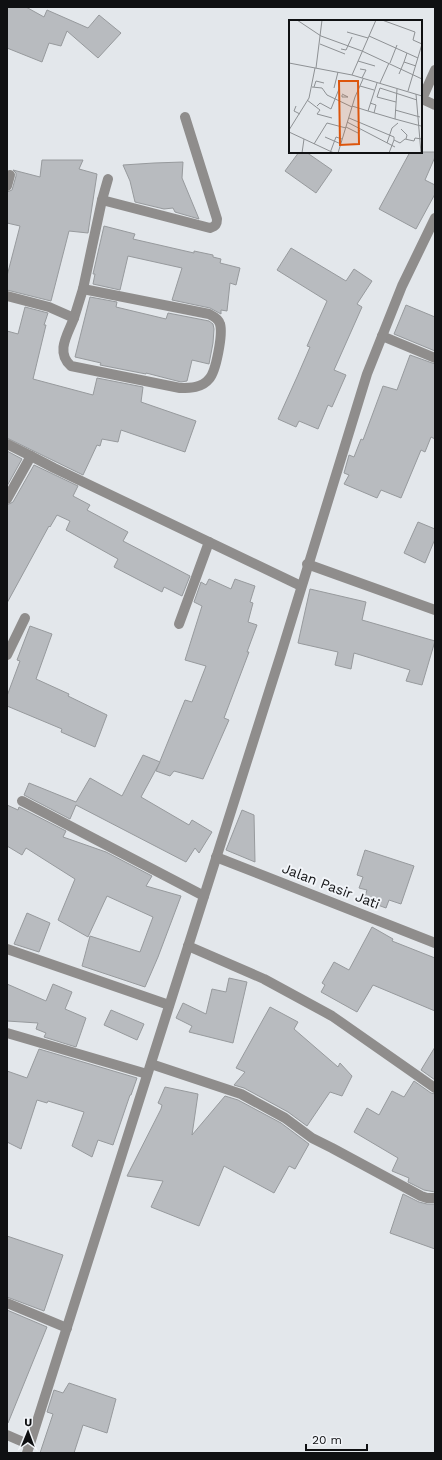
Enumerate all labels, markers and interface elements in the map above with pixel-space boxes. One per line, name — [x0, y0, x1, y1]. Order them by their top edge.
inset map — [289, 20, 422, 153]
street label: Jalan Pasir Jati — [280, 860, 382, 912]
north arrow — [8, 1412, 48, 1452]
text: U — [24, 1416, 32, 1429]
scale bar — [306, 1426, 367, 1452]
text: 20 m — [312, 1433, 342, 1447]

